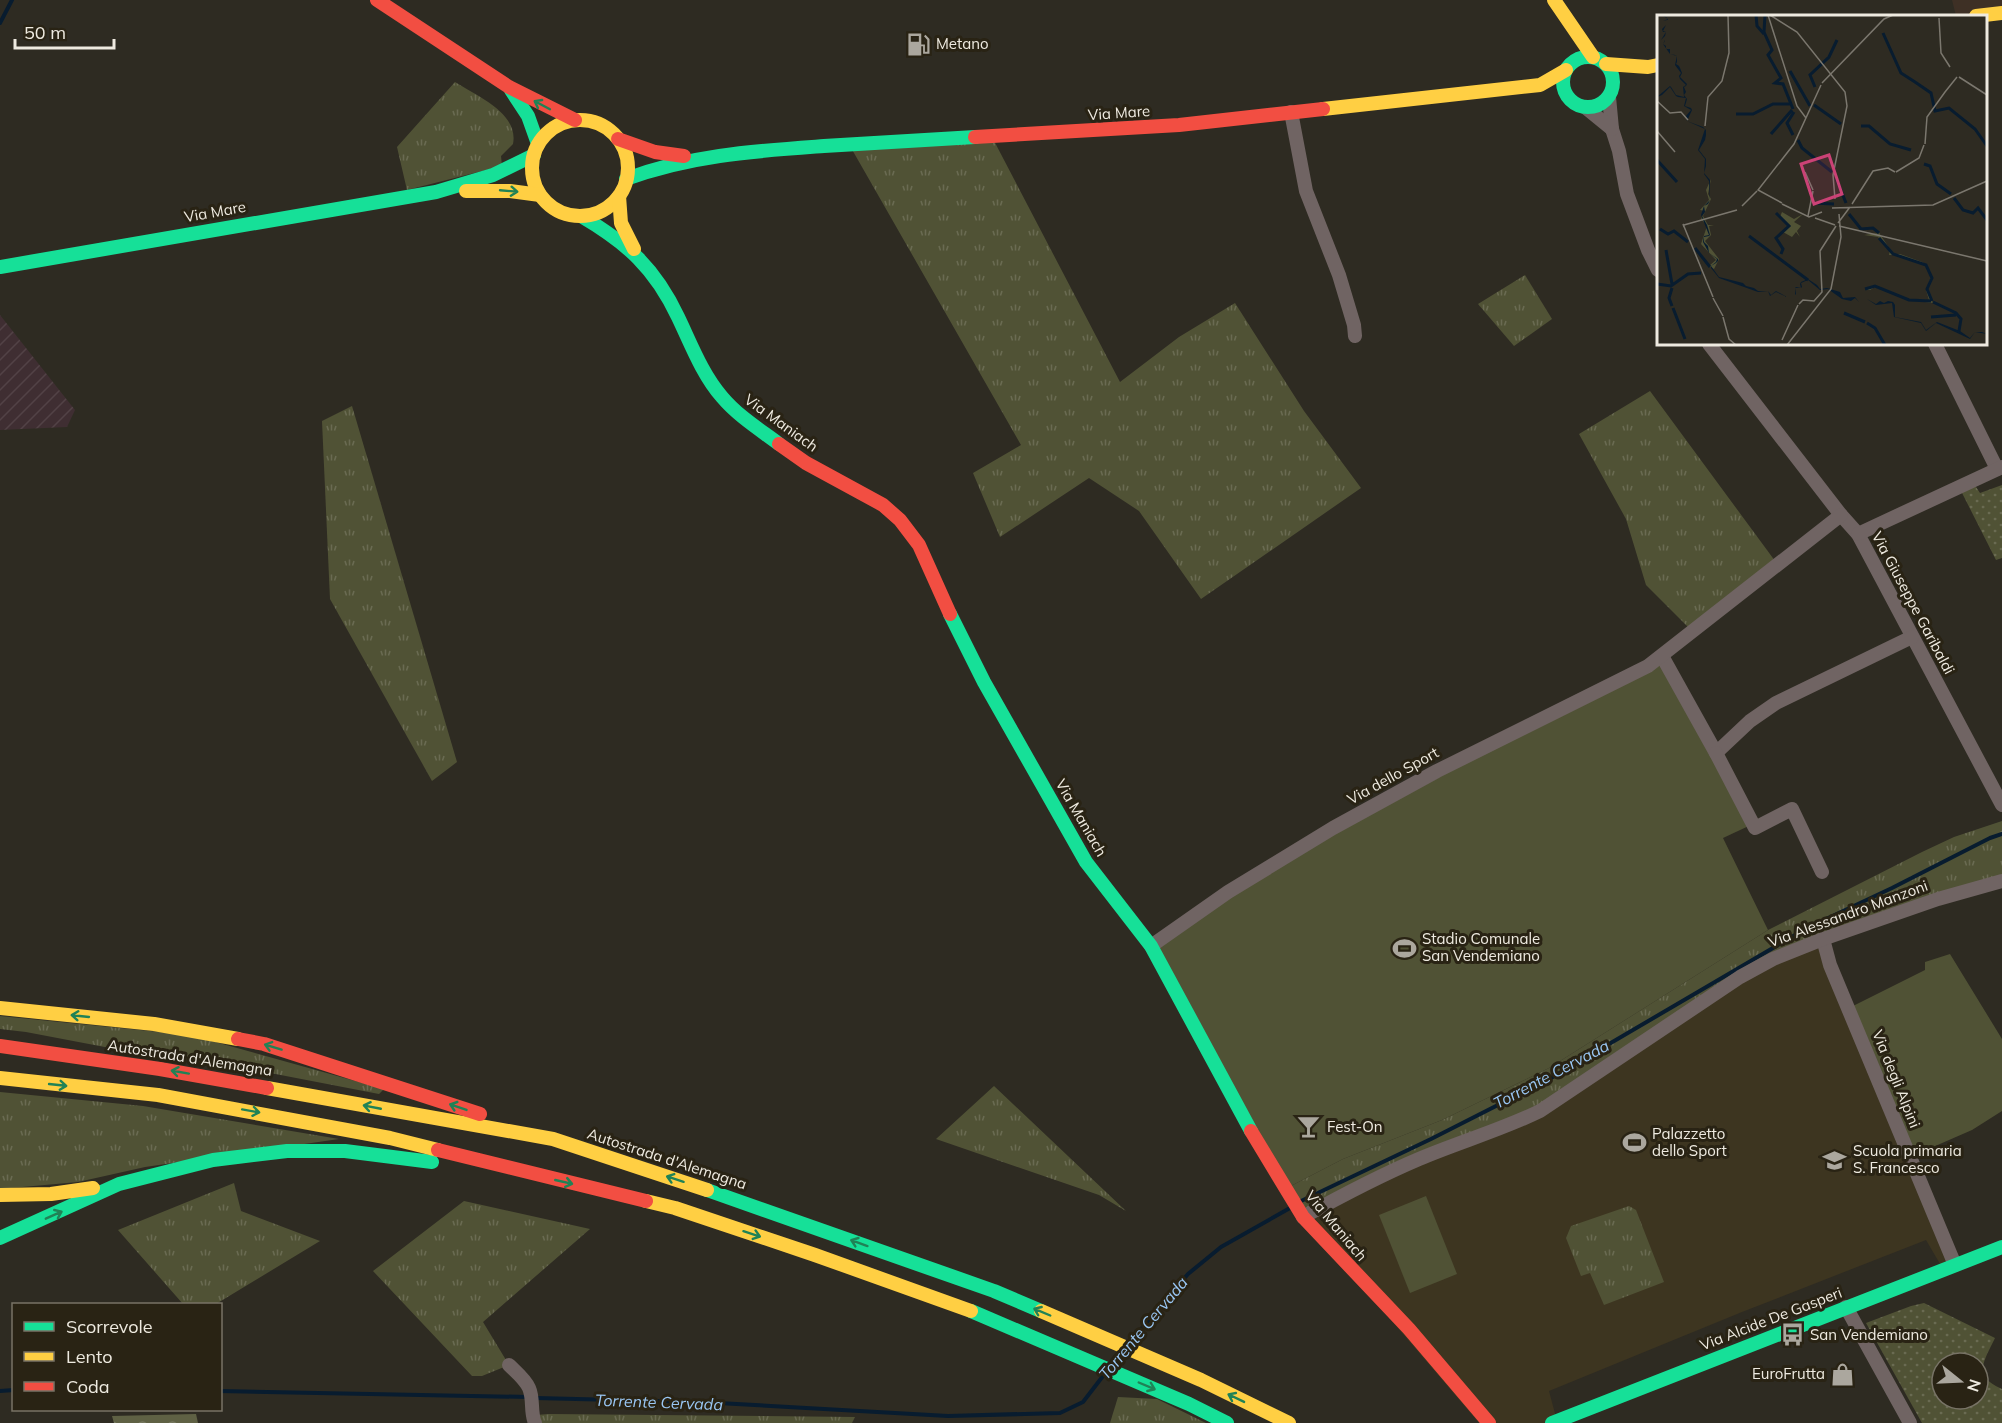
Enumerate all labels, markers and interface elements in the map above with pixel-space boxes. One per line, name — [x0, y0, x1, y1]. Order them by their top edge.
scale bar — [15, 12, 114, 50]
inset map — [1657, 15, 1987, 345]
text: 50 m — [24, 21, 66, 44]
fuel station icon: Metano — [905, 31, 931, 57]
place label: Metano — [936, 34, 989, 53]
one-way arrow — [534, 99, 551, 111]
street label: Via Mare — [1087, 101, 1151, 124]
one-way arrow — [499, 186, 519, 197]
street label: Via Mare — [183, 197, 247, 226]
street label: Via Maniach — [741, 390, 822, 456]
street label: Via Giuseppe Garibaldi — [1868, 528, 1959, 677]
street label: Via dello Sport — [1344, 743, 1442, 809]
street label: Via Maniach — [1052, 776, 1111, 860]
street label: Via Alessandro Manzoni — [1765, 876, 1930, 951]
place label: Stadio Comunale San Vendemiano — [1422, 929, 1540, 965]
sports icon: Stadio Comunale San Vendemiano — [1391, 935, 1417, 961]
one-way arrow — [71, 1010, 91, 1021]
street label: Via degli Alpini — [1868, 1027, 1925, 1130]
street label: Autostrada d'Alemagna — [106, 1035, 274, 1080]
water label: Torrente Cervada — [1490, 1035, 1613, 1113]
one-way arrow — [264, 1041, 283, 1052]
one-way arrow — [170, 1066, 190, 1077]
one-way arrow — [48, 1080, 68, 1091]
one-way arrow — [449, 1100, 468, 1111]
one-way arrow — [362, 1101, 382, 1112]
one-way arrow — [241, 1106, 261, 1117]
bar icon: Fest-On — [1296, 1114, 1322, 1140]
place label: Fest-On — [1327, 1117, 1383, 1136]
street label: Autostrada d'Alemagna — [585, 1124, 749, 1193]
place label: Palazzetto dello Sport — [1652, 1124, 1727, 1160]
sports icon: Palazzetto dello Sport — [1621, 1130, 1647, 1156]
place label: Scuola primaria S. Francesco — [1853, 1141, 1962, 1177]
school or university icon: Scuola primaria S. Francesco — [1822, 1147, 1848, 1173]
one-way arrow — [666, 1173, 685, 1184]
one-way arrow — [554, 1177, 573, 1189]
street label: Via Maniach — [1301, 1186, 1371, 1265]
one-way arrow — [44, 1208, 62, 1220]
one-way arrow — [742, 1229, 761, 1240]
one-way arrow — [851, 1236, 869, 1247]
water label: Torrente Cervada — [1094, 1272, 1192, 1383]
street label: Via Alcide De Gasperi — [1697, 1283, 1844, 1354]
legend — [12, 1303, 222, 1411]
one-way arrow — [1033, 1305, 1051, 1317]
text: Scorrevole — [66, 1315, 153, 1338]
bus stop icon: San Vendemiano — [1779, 1322, 1805, 1348]
place label: San Vendemiano — [1810, 1325, 1928, 1344]
text: Lento — [66, 1345, 113, 1368]
north arrow — [1930, 1351, 1990, 1411]
shop icon: EuroFrutta — [1830, 1361, 1856, 1387]
place label: EuroFrutta — [1752, 1364, 1825, 1383]
text: Coda — [66, 1375, 110, 1398]
text: N — [1963, 1377, 1986, 1394]
one-way arrow — [1138, 1381, 1156, 1393]
water label: Torrente Cervada — [595, 1390, 724, 1414]
one-way arrow — [1228, 1391, 1246, 1403]

